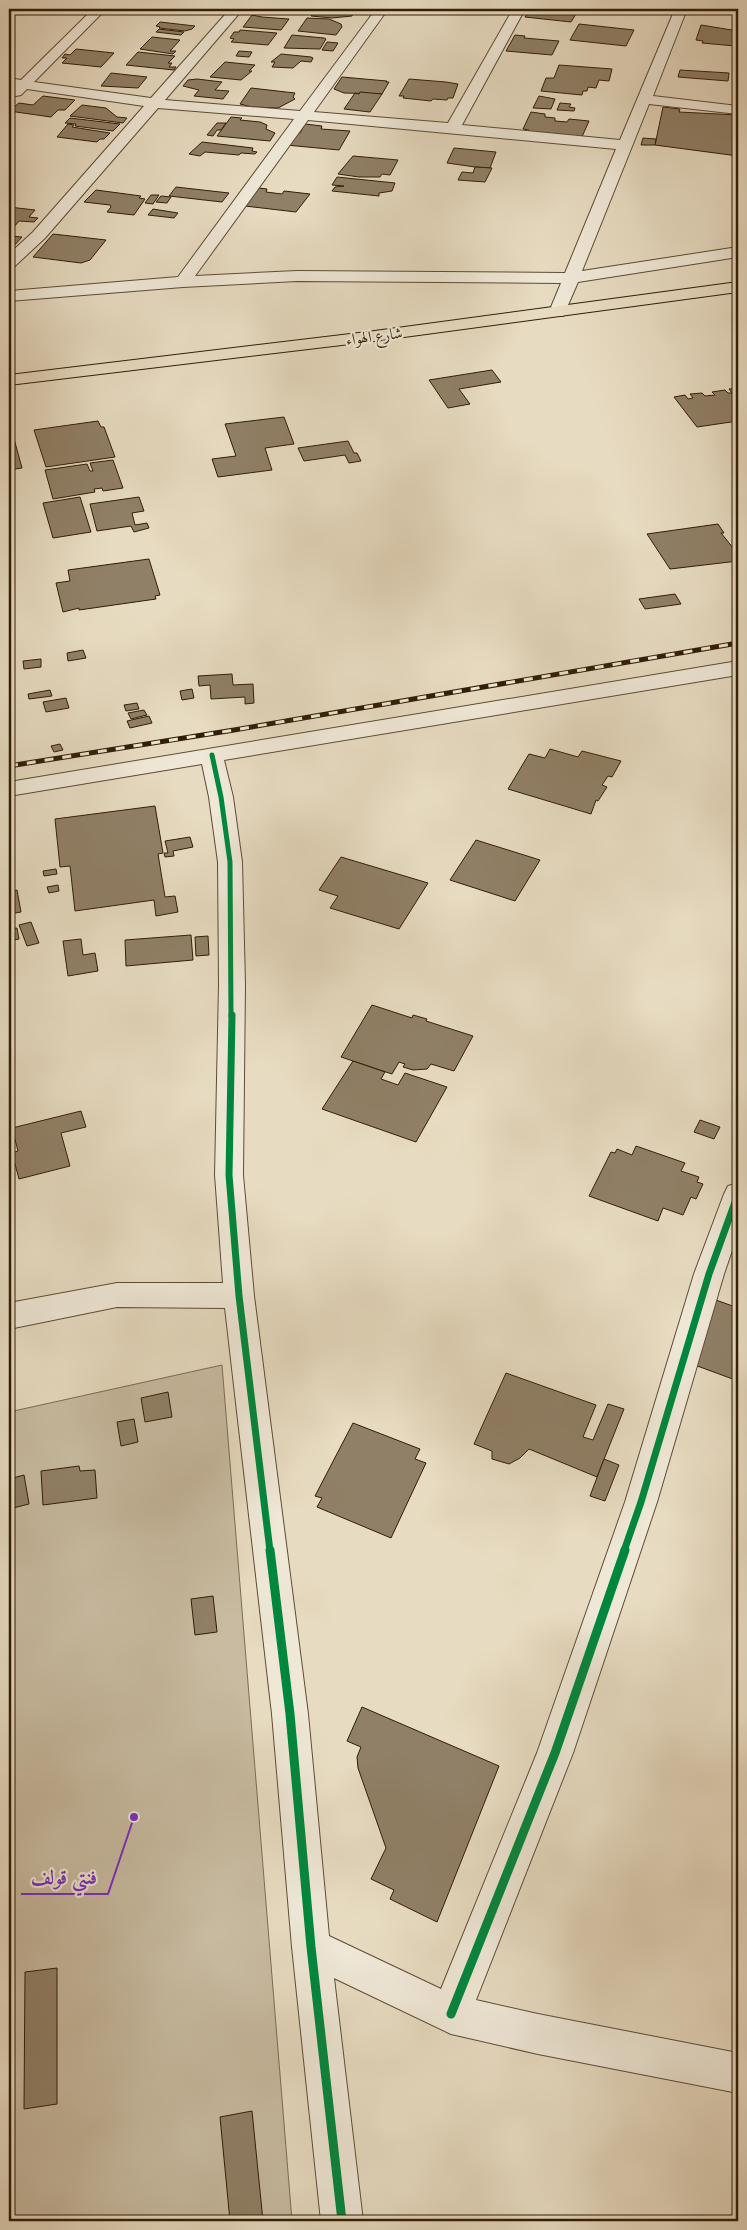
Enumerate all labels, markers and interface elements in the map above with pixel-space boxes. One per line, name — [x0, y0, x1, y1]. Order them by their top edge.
street label: شارع الهواء — [344, 322, 404, 353]
callout: فنتي قولف — [21, 1859, 108, 1894]
text: فنتي قولف — [31, 1864, 97, 1897]

